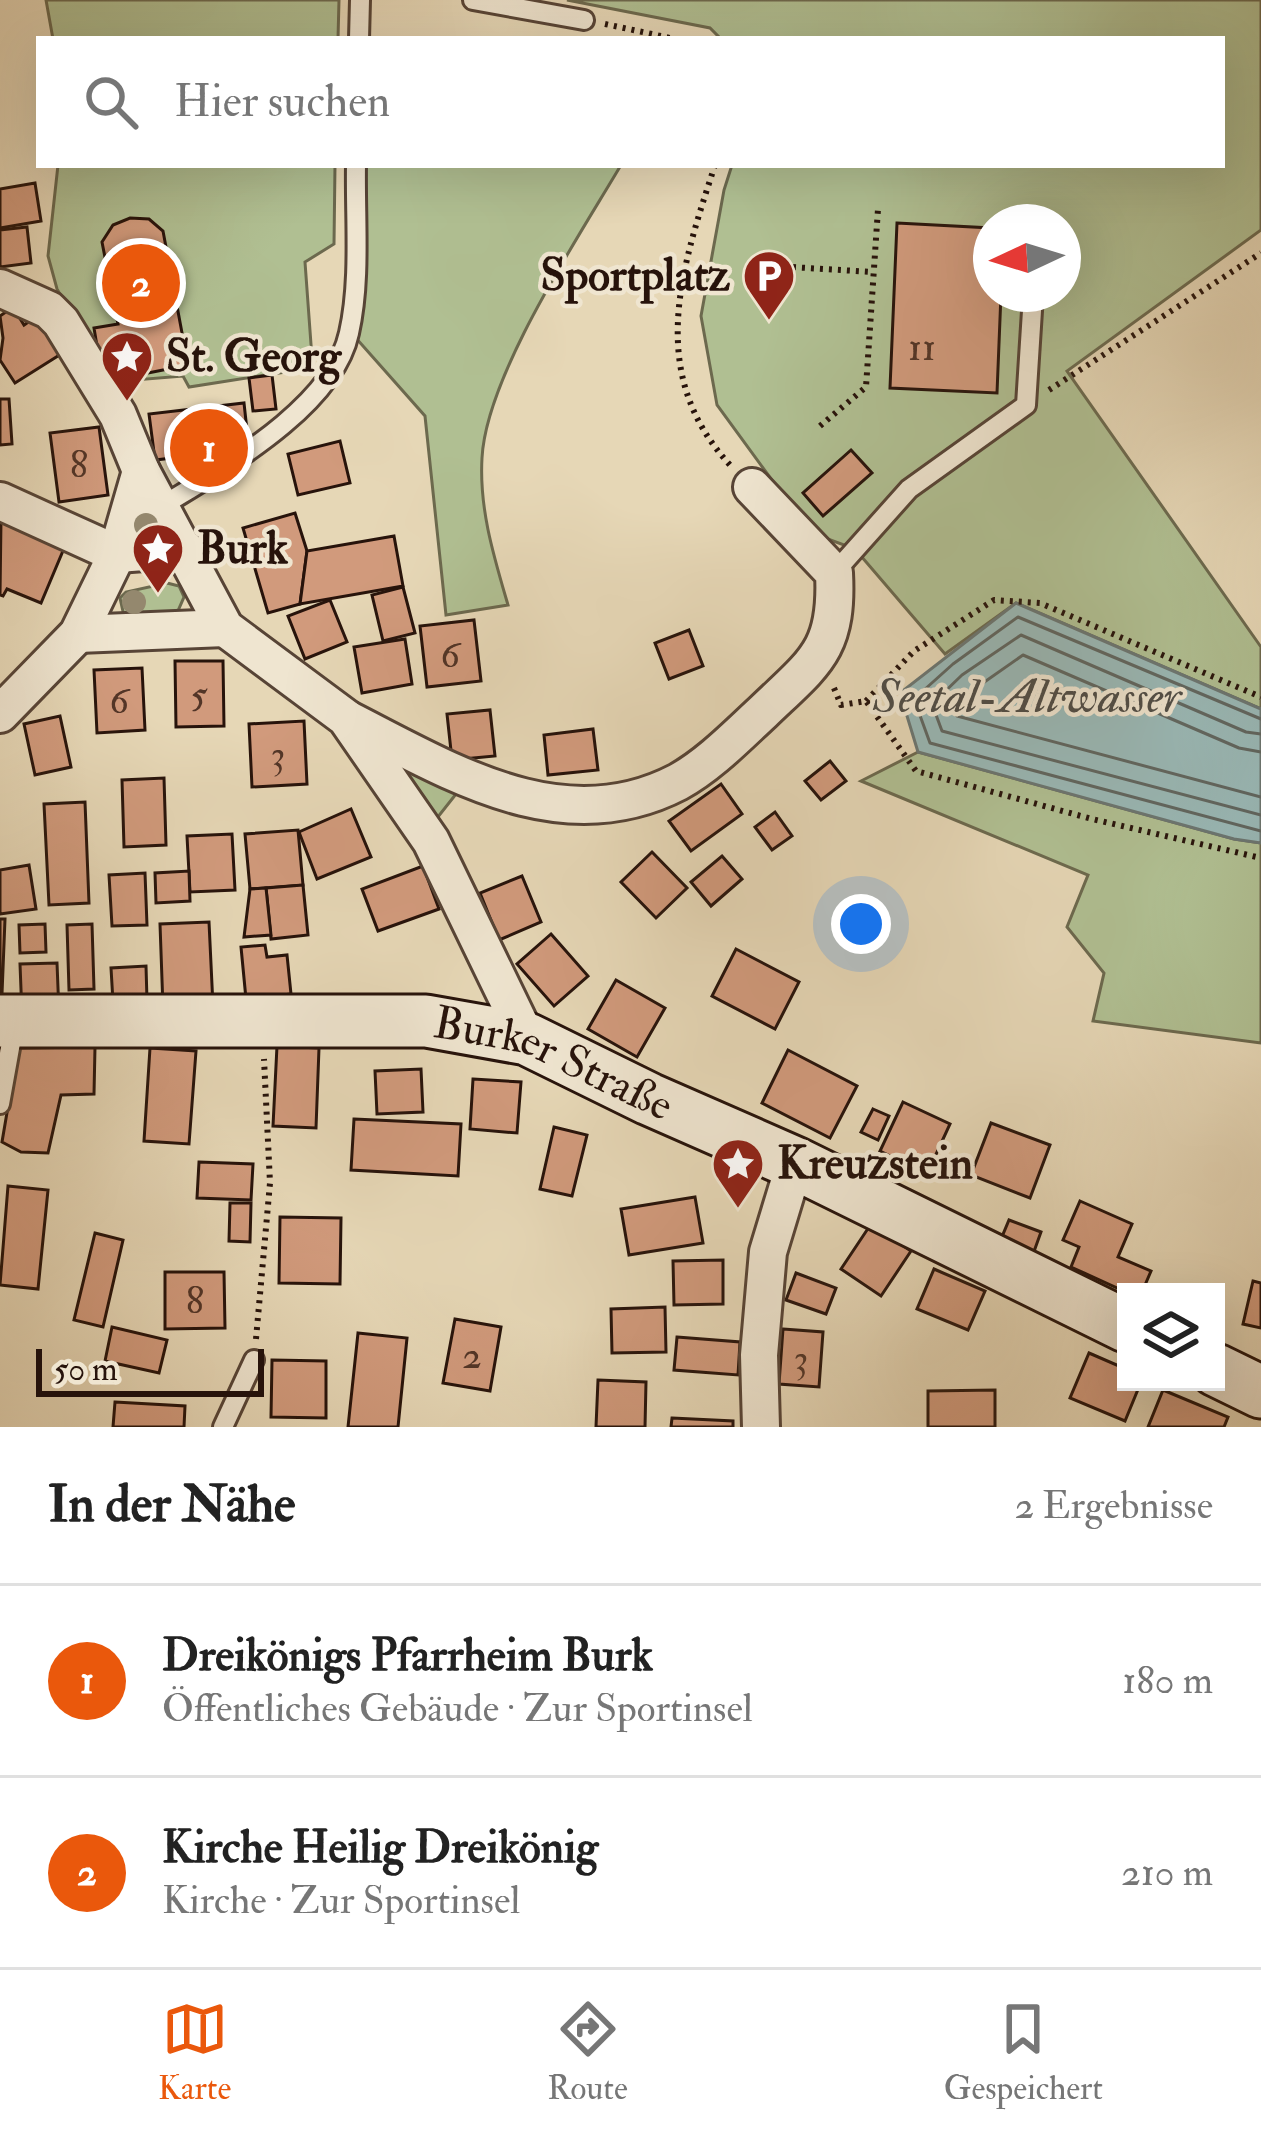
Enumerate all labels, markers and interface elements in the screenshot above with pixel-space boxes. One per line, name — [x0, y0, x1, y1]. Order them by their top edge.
search box — [36, 36, 1225, 168]
icon: search — [78, 69, 144, 135]
text: Hier suchen — [174, 74, 390, 130]
north arrow — [973, 204, 1081, 312]
pin: 2 — [102, 238, 180, 328]
place label: Sportplatz — [540, 248, 730, 304]
parking icon: Sportplatz — [741, 248, 797, 322]
house number: 11 — [908, 323, 936, 372]
place icon: St. Georg — [99, 329, 155, 403]
place label: St. Georg — [166, 329, 343, 385]
pin: 1 — [170, 403, 248, 493]
house number: 8 — [70, 440, 88, 489]
place icon: Burk — [130, 521, 186, 595]
place label: Burk — [197, 521, 288, 577]
house number: 6 — [440, 630, 462, 679]
water label: Seetal-Altwasser — [872, 667, 1183, 727]
house number: 5 — [190, 670, 208, 719]
house number: 6 — [109, 676, 131, 725]
house number: 3 — [271, 730, 285, 779]
your location — [831, 894, 891, 954]
street label: Burker Straße — [429, 995, 681, 1134]
place icon: Kreuzstein — [710, 1136, 766, 1210]
place label: Kreuzstein — [777, 1136, 974, 1192]
house number: 8 — [186, 1276, 204, 1325]
map controls — [1117, 1283, 1225, 1391]
button: layers — [1117, 1283, 1225, 1391]
house number: 2 — [462, 1331, 482, 1380]
house number: 3 — [794, 1334, 808, 1383]
scale bar — [36, 1343, 264, 1396]
text: 50 m — [54, 1349, 118, 1390]
text: In der Nähe — [48, 1473, 295, 1537]
text: 2 Ergebnisse — [1014, 1481, 1213, 1530]
text: Dreikönigs Pfarrheim Burk — [162, 1628, 653, 1684]
text: 1 — [80, 1656, 94, 1705]
text: 180 m — [1122, 1656, 1213, 1705]
text: Öffentliches Gebäude · Zur Sportinsel — [162, 1684, 753, 1733]
text: Kirche Heilig Dreikönig — [162, 1820, 598, 1876]
text: 2 — [77, 1848, 97, 1897]
text: 210 m — [1121, 1848, 1213, 1897]
text: Kirche · Zur Sportinsel — [162, 1876, 520, 1925]
tab: Karte — [158, 1996, 231, 2109]
tab: Route — [547, 1996, 628, 2109]
tab: Gespeichert — [944, 1996, 1103, 2109]

